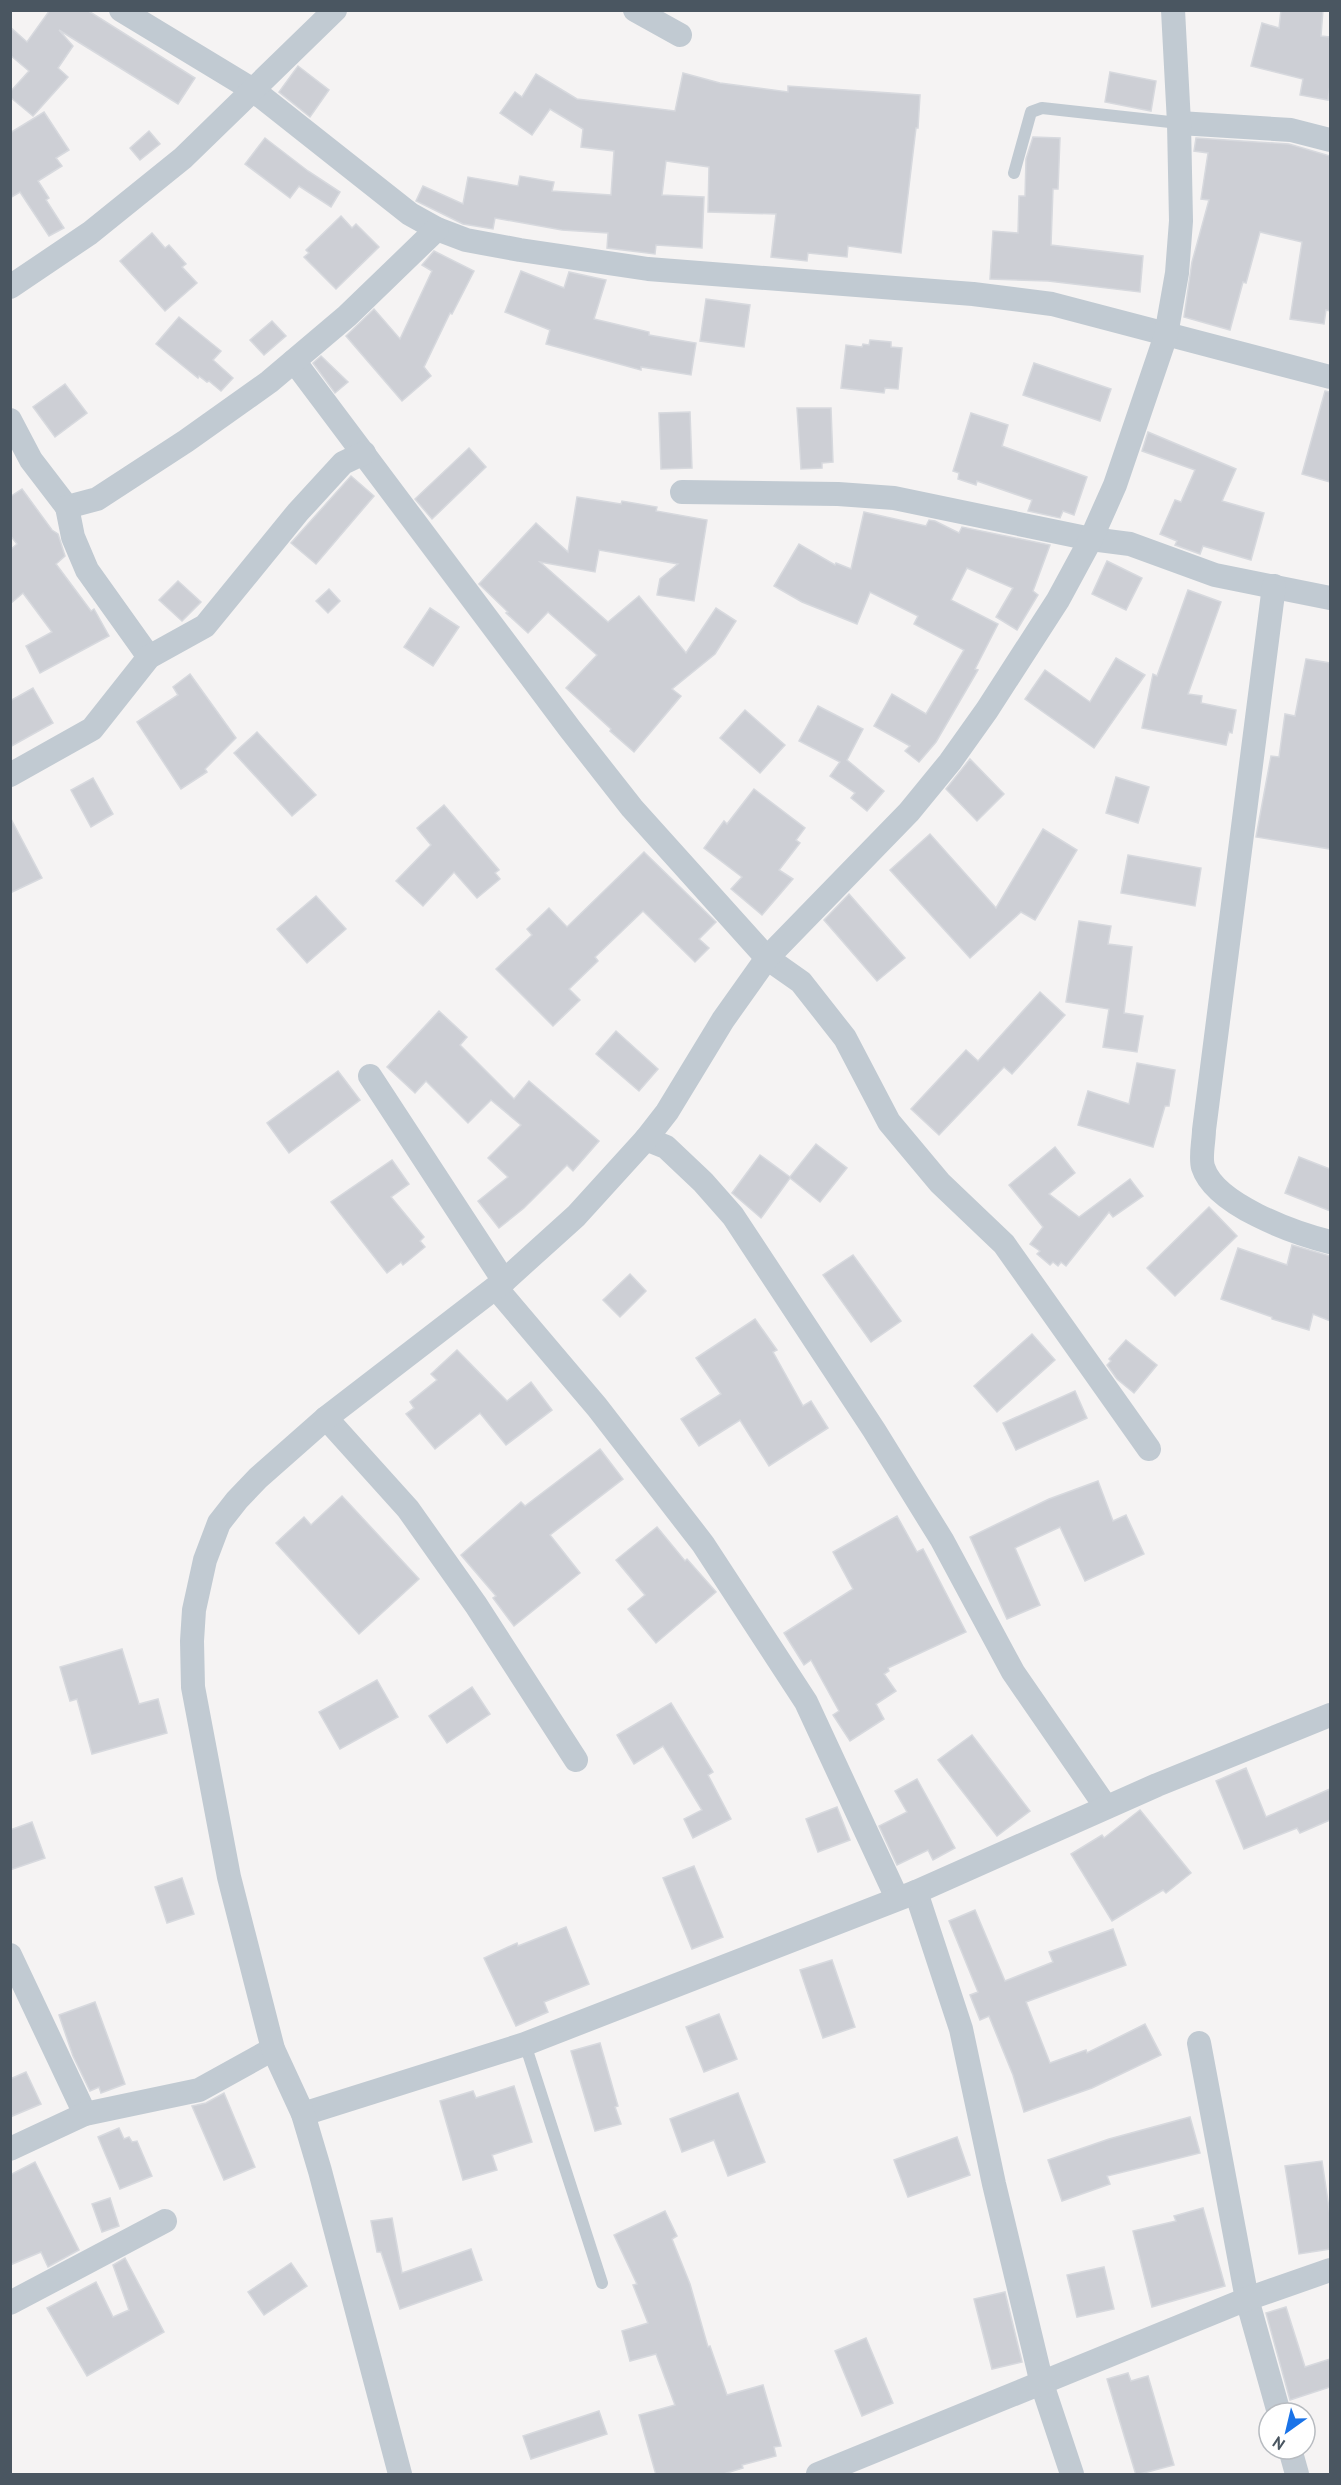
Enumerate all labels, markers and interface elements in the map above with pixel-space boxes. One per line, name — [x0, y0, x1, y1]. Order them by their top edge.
north arrow — [1257, 2401, 1317, 2461]
text: N — [1269, 2432, 1289, 2455]

